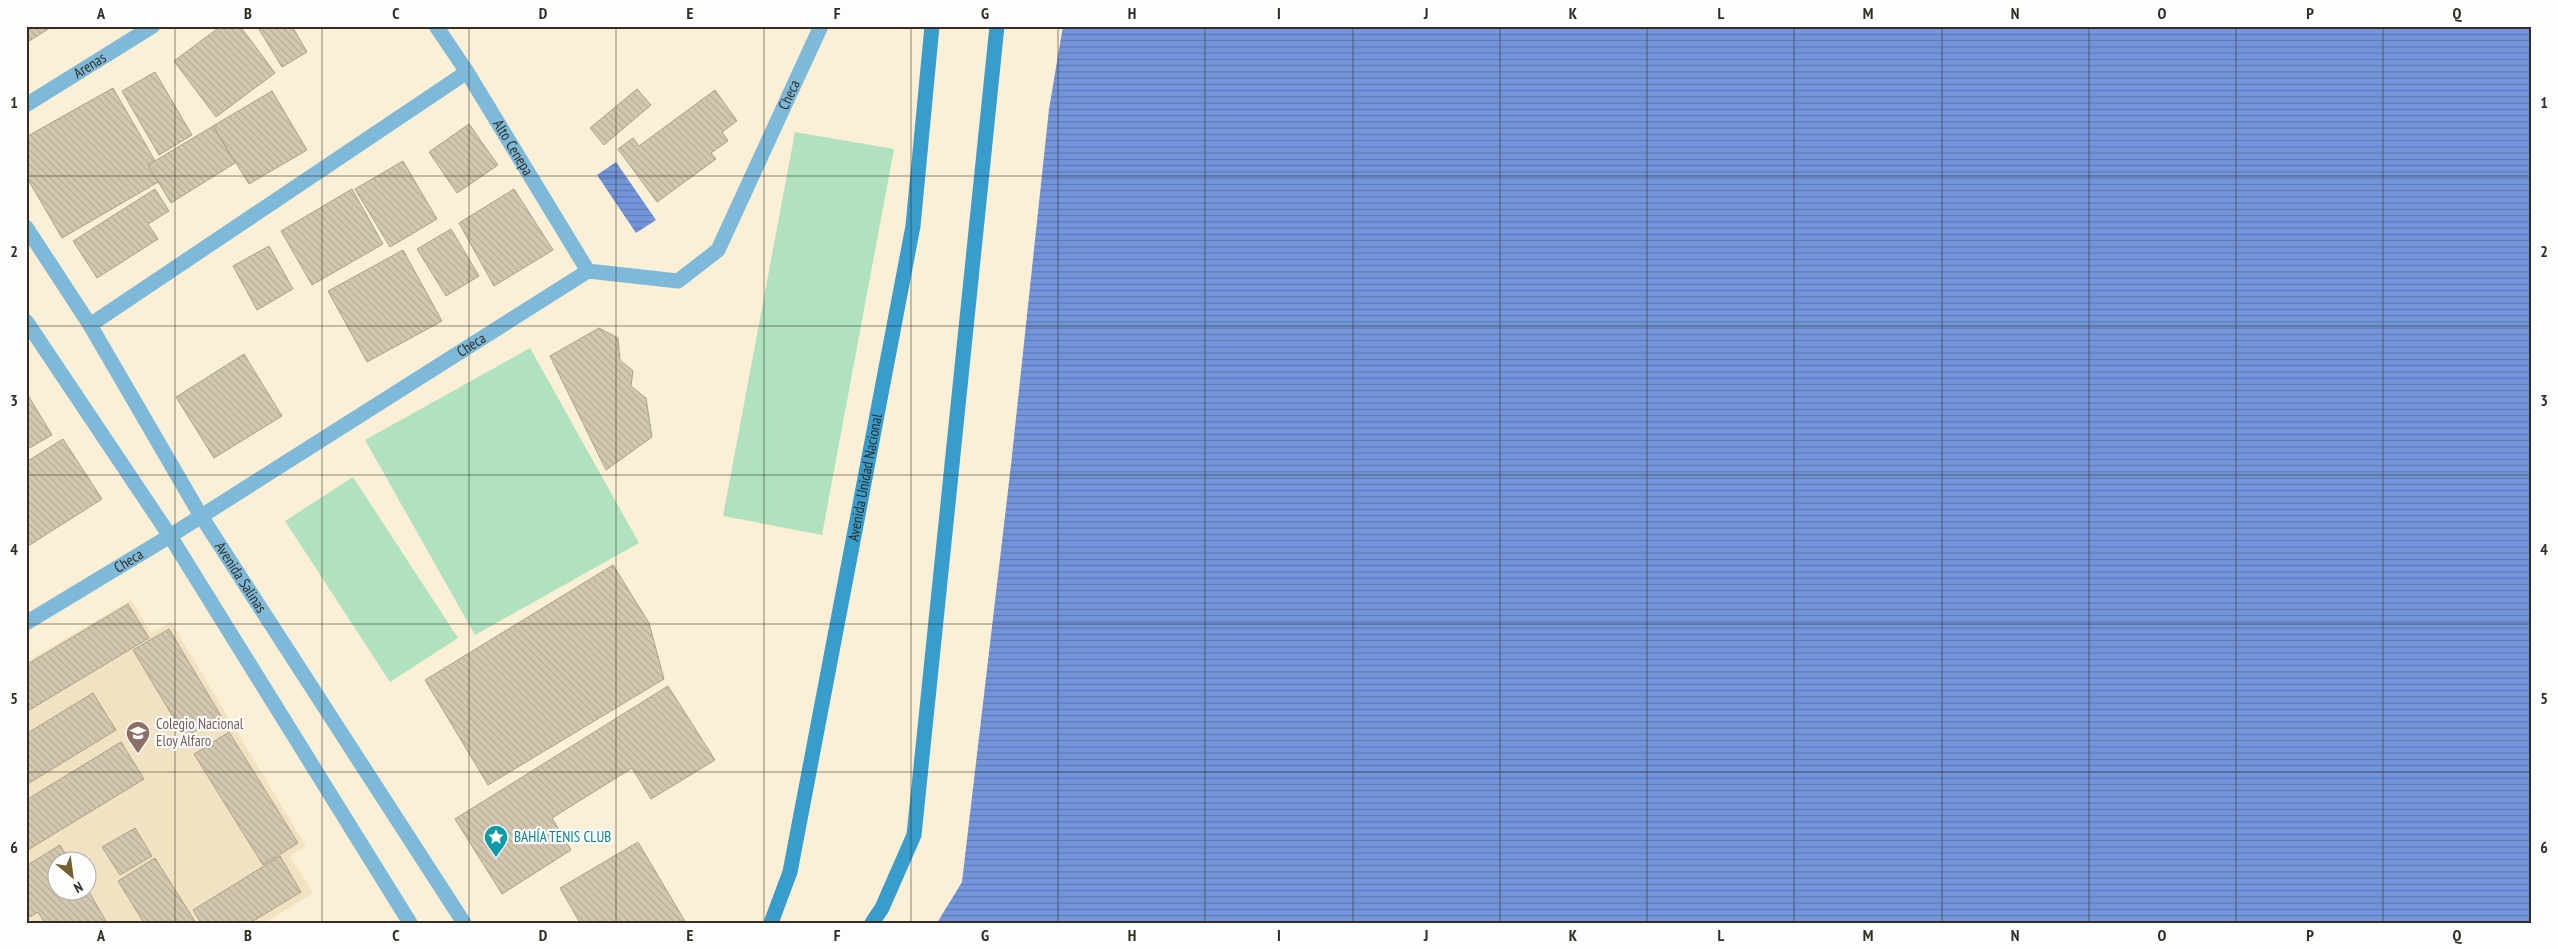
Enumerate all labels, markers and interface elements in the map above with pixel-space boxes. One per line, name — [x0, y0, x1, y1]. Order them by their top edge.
text: A — [96, 3, 106, 23]
text: B — [244, 3, 252, 23]
text: C — [392, 3, 400, 23]
text: D — [539, 3, 548, 23]
text: E — [687, 3, 694, 23]
text: F — [834, 3, 841, 23]
text: G — [981, 3, 989, 23]
text: H — [1128, 3, 1136, 23]
text: I — [1277, 3, 1281, 23]
text: J — [1423, 3, 1428, 23]
text: K — [1569, 3, 1578, 23]
text: L — [1718, 3, 1725, 23]
text: M — [1863, 3, 1873, 23]
text: N — [2011, 3, 2019, 23]
text: O — [2158, 3, 2167, 23]
text: P — [2306, 3, 2314, 23]
text: Q — [2453, 3, 2463, 23]
street label: Arenas — [69, 48, 109, 82]
street label: Checa — [774, 77, 804, 113]
text: 1 — [10, 92, 18, 112]
text: 1 — [2540, 92, 2548, 112]
street label: Alto Cenepa — [489, 116, 538, 179]
text: 2 — [10, 241, 18, 261]
text: 2 — [2540, 241, 2548, 261]
street label: Checa — [453, 328, 489, 361]
text: 3 — [10, 390, 18, 410]
text: 3 — [2540, 390, 2548, 410]
street label: Avenida Unidad Nacional — [843, 412, 886, 543]
street label: Avenida Salinas — [211, 538, 271, 616]
text: 4 — [10, 539, 18, 559]
text: 4 — [2540, 539, 2548, 559]
street label: Checa — [110, 544, 147, 577]
text: 5 — [10, 688, 18, 708]
text: 5 — [2540, 688, 2548, 708]
place label: Colegio Nacional Eloy Alfaro — [156, 714, 244, 750]
school or university icon: Colegio Nacional Eloy Alfaro — [125, 720, 151, 754]
place icon: BAHÍA TENIS CLUB — [483, 824, 509, 858]
place label: BAHÍA TENIS CLUB — [514, 827, 611, 846]
text: 6 — [10, 837, 18, 857]
text: 6 — [2540, 837, 2548, 857]
north arrow — [48, 852, 98, 902]
text: N — [71, 878, 86, 897]
text: A — [96, 925, 106, 945]
text: B — [244, 925, 252, 945]
text: C — [392, 925, 400, 945]
text: D — [539, 925, 548, 945]
text: E — [687, 925, 694, 945]
text: F — [834, 925, 841, 945]
text: G — [981, 925, 989, 945]
text: H — [1128, 925, 1136, 945]
text: I — [1277, 925, 1281, 945]
text: J — [1423, 925, 1428, 945]
text: K — [1569, 925, 1578, 945]
text: L — [1718, 925, 1725, 945]
text: M — [1863, 925, 1873, 945]
text: N — [2011, 925, 2019, 945]
text: O — [2158, 925, 2167, 945]
text: P — [2306, 925, 2314, 945]
text: Q — [2453, 925, 2463, 945]

